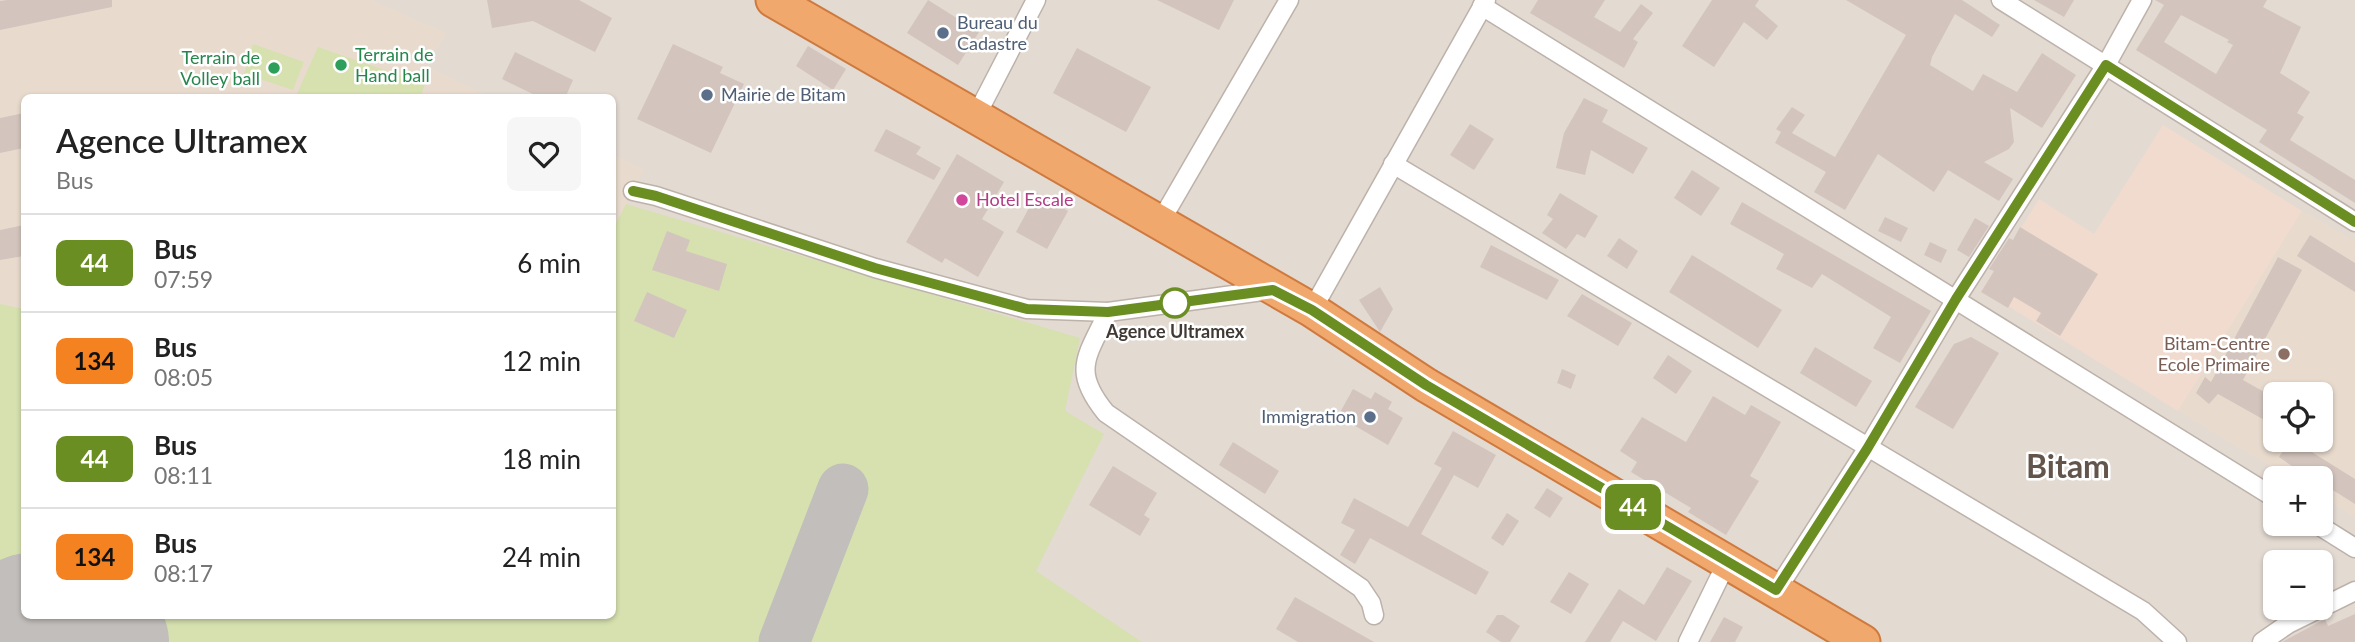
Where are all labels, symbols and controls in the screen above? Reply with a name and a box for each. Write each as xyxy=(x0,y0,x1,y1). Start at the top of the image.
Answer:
place label: Bureau du Cadastre xyxy=(957,11,1038,54)
marker: Bureau du Cadastre xyxy=(935,25,951,41)
place label: Terrain de Hand ball xyxy=(355,43,433,86)
place label: Terrain de Volley ball xyxy=(180,46,260,89)
marker: Terrain de Hand ball xyxy=(333,57,349,73)
marker: Terrain de Volley ball xyxy=(266,60,282,76)
place label: Mairie de Bitam xyxy=(721,83,846,105)
marker: Mairie de Bitam xyxy=(699,87,715,103)
button: heart xyxy=(507,117,581,191)
text: Agence Ultramex xyxy=(56,120,307,160)
text: Bus xyxy=(56,166,93,194)
place label: Hotel Escale xyxy=(976,188,1074,210)
marker: Hotel Escale xyxy=(954,192,970,208)
text: Bus xyxy=(154,233,197,265)
text: 6 min xyxy=(517,247,581,279)
text: 44 xyxy=(81,248,108,277)
text: 07:59 xyxy=(154,265,213,293)
marker: Agence Ultramex xyxy=(1160,288,1190,318)
place label: Agence Ultramex xyxy=(1105,320,1245,342)
text: Bus xyxy=(154,331,197,363)
place label: Bitam-Centre Ecole Primaire xyxy=(2158,332,2270,375)
text: 12 min xyxy=(502,345,581,377)
text: 134 xyxy=(74,346,115,375)
marker: Bitam-Centre Ecole Primaire xyxy=(2276,346,2292,362)
text: 08:05 xyxy=(154,363,213,391)
map controls xyxy=(2263,382,2333,620)
button: locate xyxy=(2263,382,2333,452)
place label: Immigration xyxy=(1261,405,1356,427)
marker: Immigration xyxy=(1362,409,1378,425)
text: Bus xyxy=(154,429,197,461)
text: 18 min xyxy=(502,443,581,475)
text: 44 xyxy=(81,444,108,473)
district label: Bitam xyxy=(2026,446,2110,485)
text: 08:11 xyxy=(154,461,213,489)
button: + xyxy=(2263,466,2333,536)
line badge: 44 xyxy=(1602,484,1664,530)
text: 44 xyxy=(1619,492,1647,521)
text: Bus xyxy=(154,527,197,559)
text: 24 min xyxy=(502,541,581,573)
text: 134 xyxy=(74,542,115,571)
button: − xyxy=(2263,550,2333,620)
text: 08:17 xyxy=(154,559,213,587)

